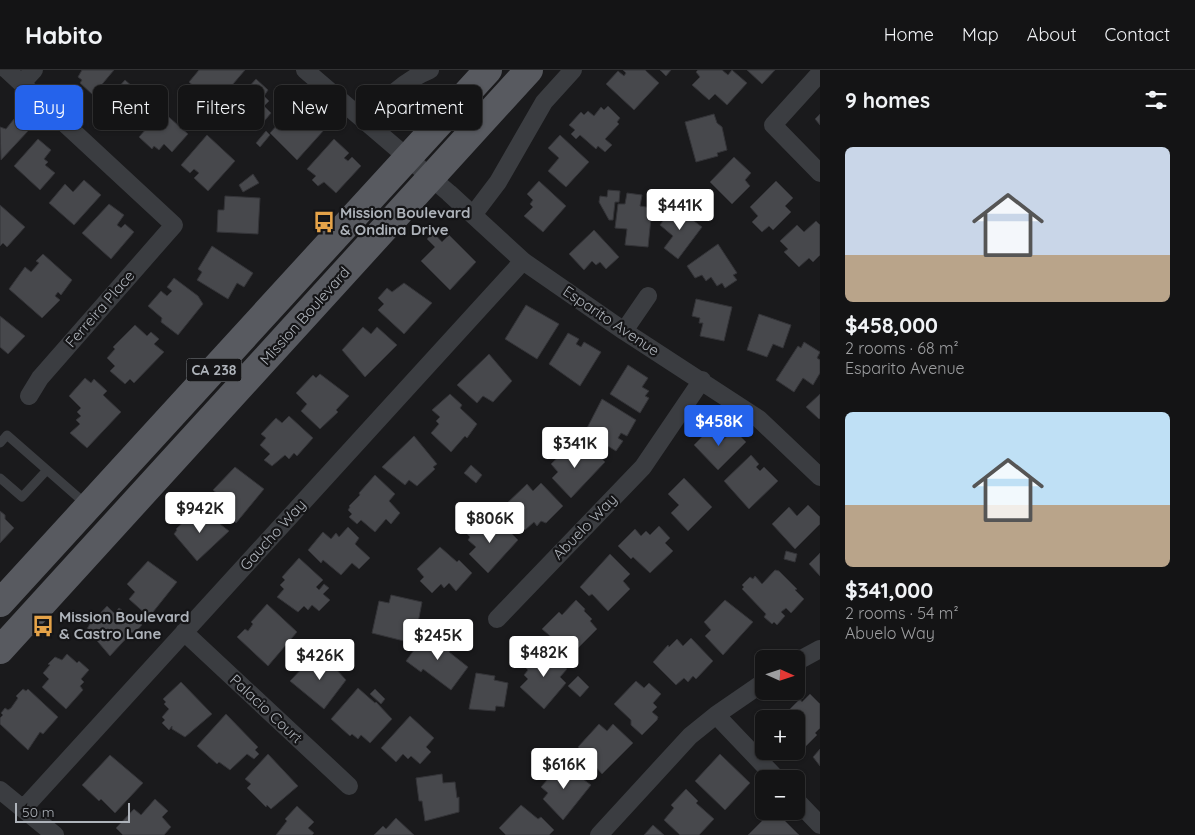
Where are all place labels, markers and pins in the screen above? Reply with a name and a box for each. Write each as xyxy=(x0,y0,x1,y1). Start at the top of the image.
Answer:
pin: $441K xyxy=(645,189,715,231)
place label: Mission Boulevard & Ondina Drive xyxy=(340,203,470,239)
bus stop icon: Mission Boulevard & Ondina Drive xyxy=(311,209,337,235)
pin: $458K xyxy=(684,404,754,447)
pin: $341K xyxy=(540,426,610,469)
pin: $942K xyxy=(165,492,235,534)
pin: $806K xyxy=(455,502,525,544)
place label: Mission Boulevard & Castro Lane xyxy=(59,607,189,643)
bus stop icon: Mission Boulevard & Castro Lane xyxy=(30,613,56,639)
pin: $245K xyxy=(403,618,473,661)
pin: $482K xyxy=(509,636,579,678)
pin: $426K xyxy=(285,638,355,681)
pin: $616K xyxy=(529,748,599,790)

